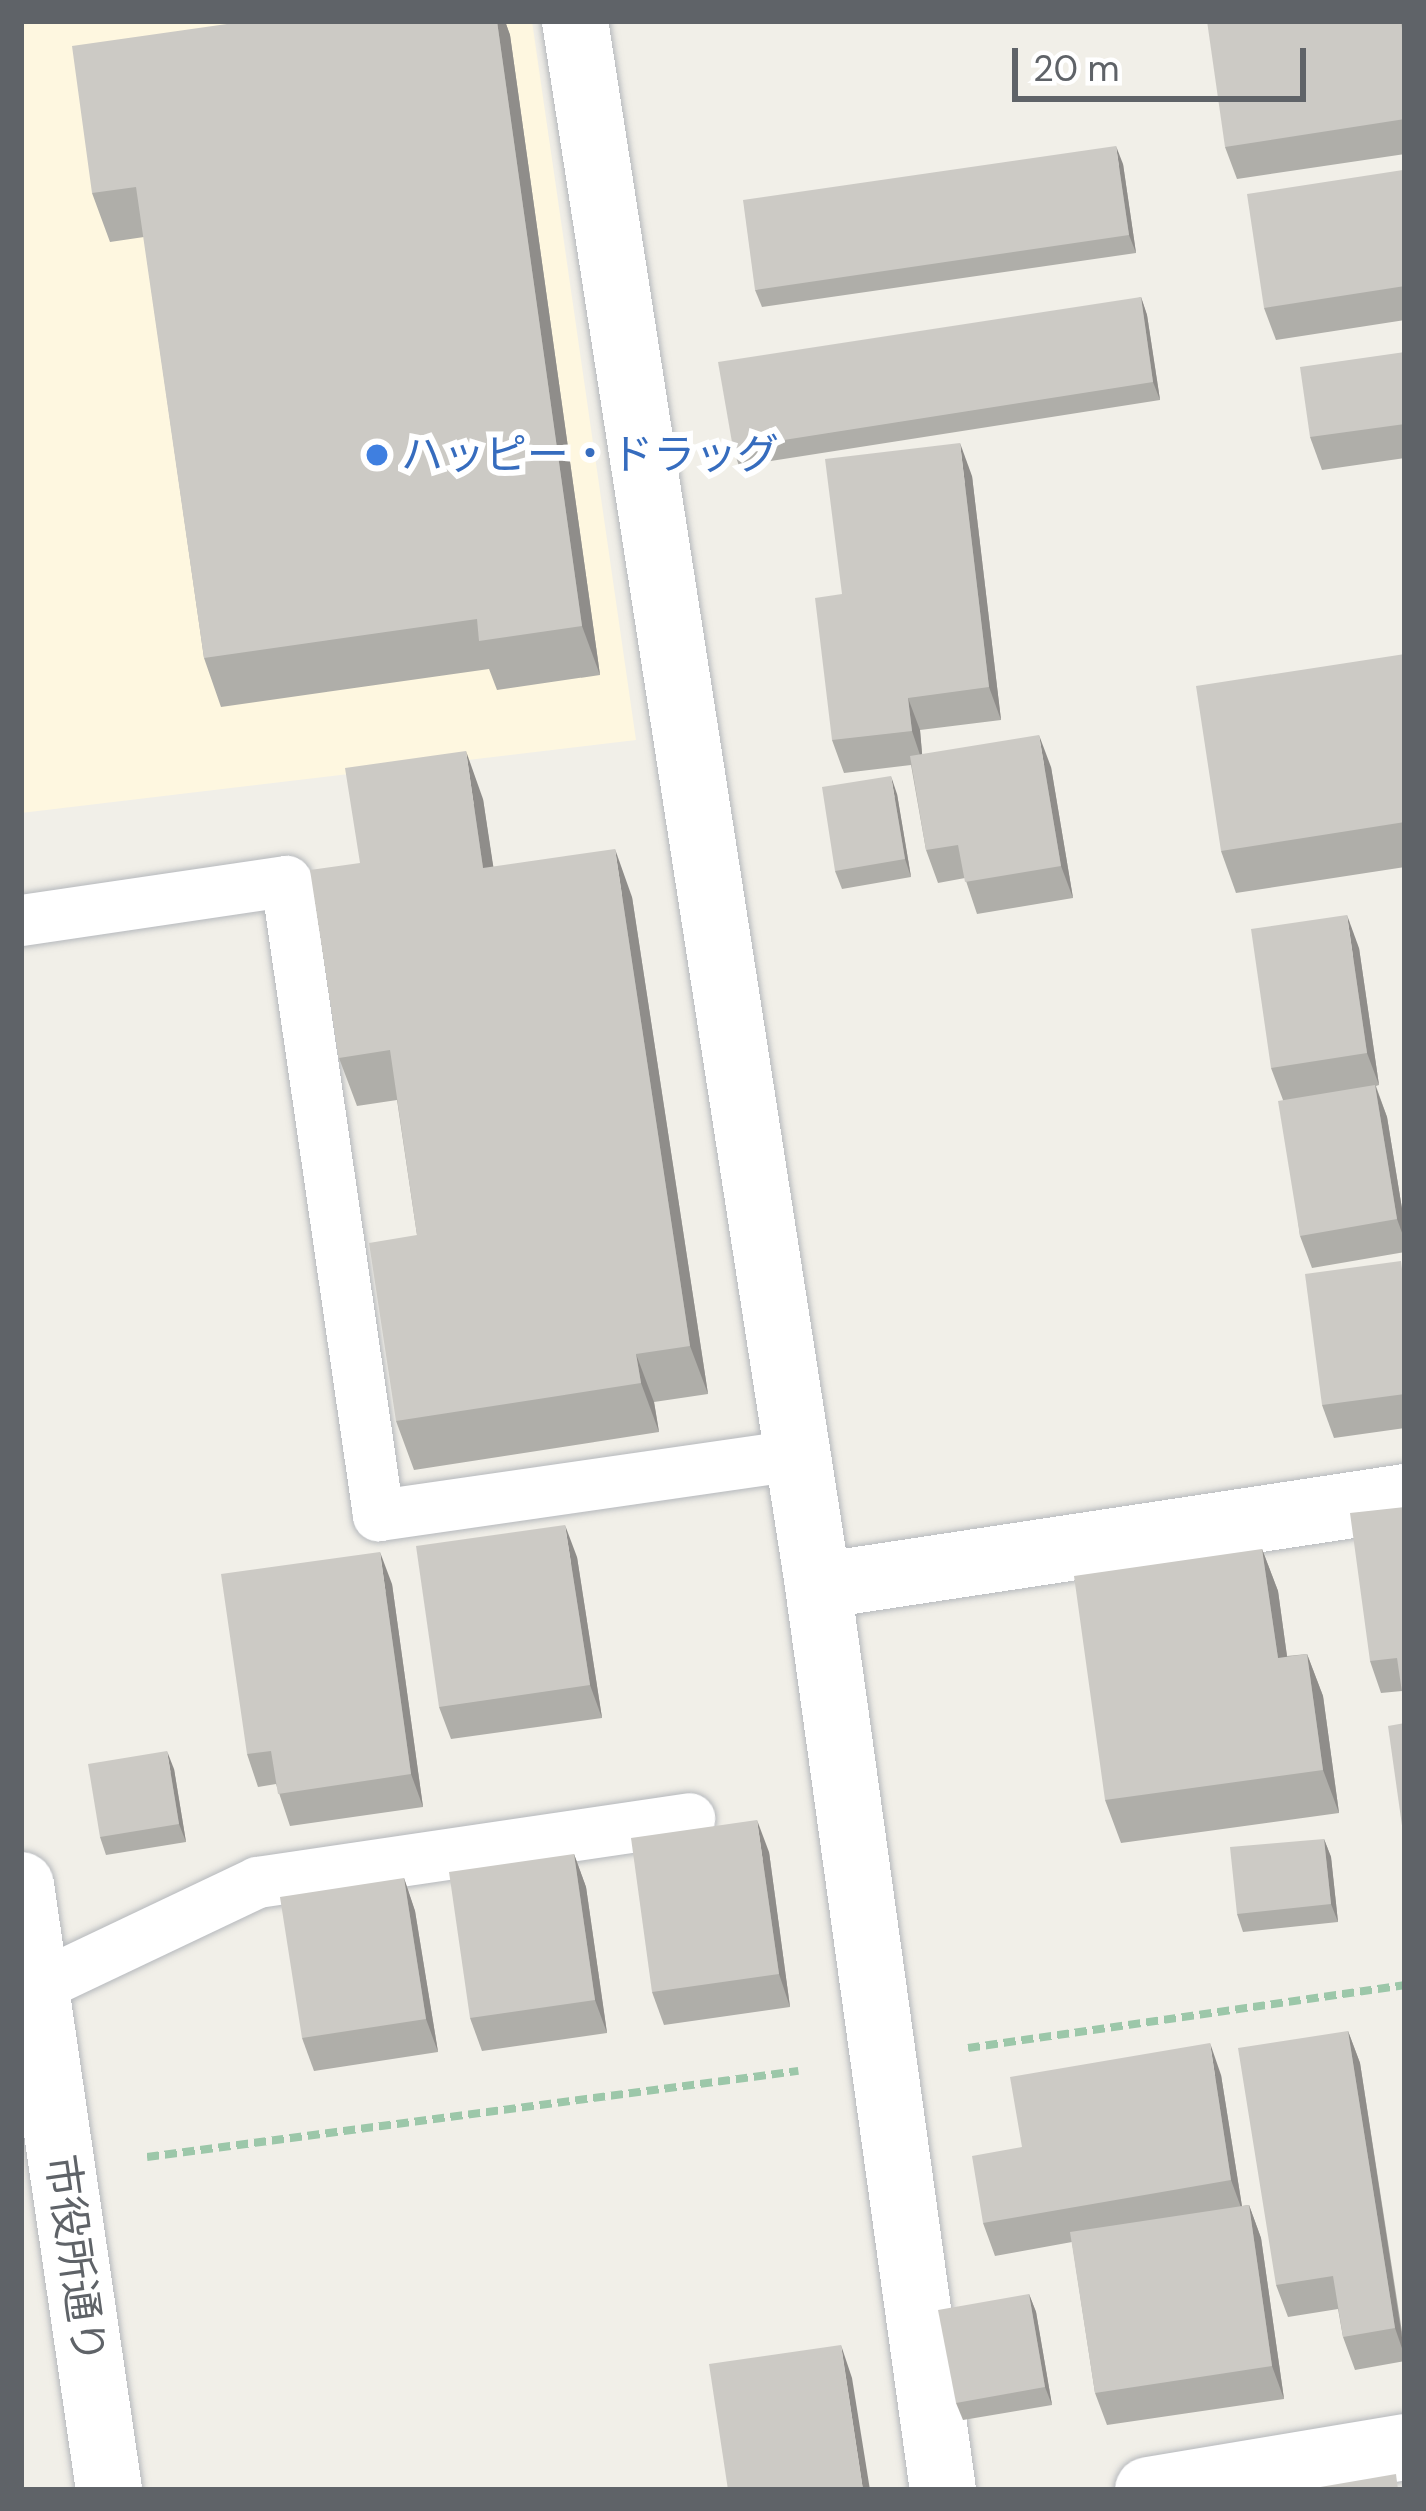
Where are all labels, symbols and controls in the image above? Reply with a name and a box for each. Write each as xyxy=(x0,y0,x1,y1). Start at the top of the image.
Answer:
scale bar xyxy=(1018,24,1312,98)
text: 20 m xyxy=(1033,45,1120,92)
place label: ハッピー・ドラッグ xyxy=(401,430,779,480)
marker: ハッピー・ドラッグ xyxy=(364,442,390,468)
street label: 市役所通り xyxy=(35,2152,115,2366)

